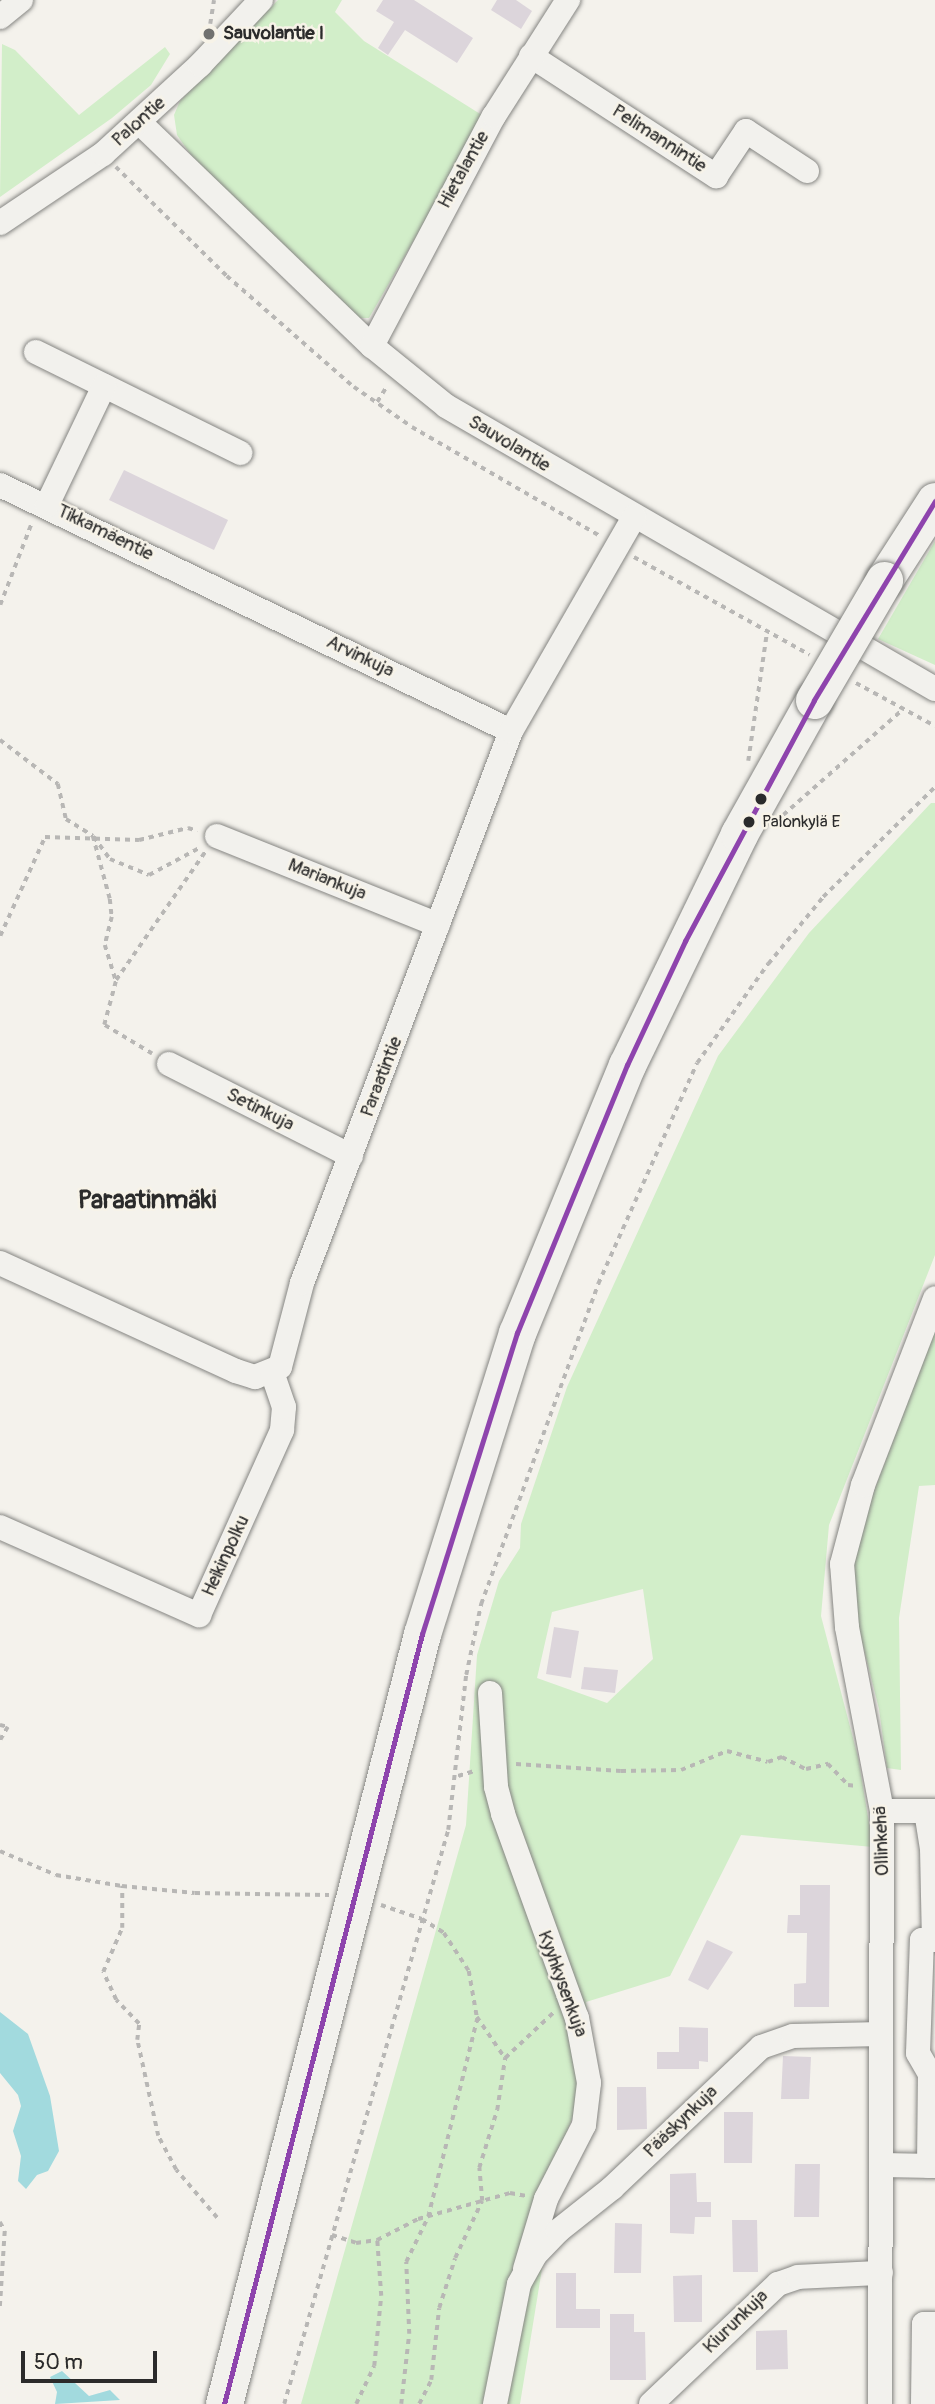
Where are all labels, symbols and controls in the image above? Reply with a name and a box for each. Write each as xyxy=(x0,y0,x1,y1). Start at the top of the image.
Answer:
place label: Sauvolantie I xyxy=(223,23,324,45)
marker: Sauvolantie I xyxy=(201,26,217,42)
street label: Palontie xyxy=(108,92,170,152)
street label: Pelimannintie xyxy=(607,100,711,178)
street label: Hietalantie xyxy=(433,127,495,213)
street label: Sauvolantie xyxy=(464,411,554,477)
street label: Tikkamäentie xyxy=(53,500,157,566)
street label: Arvinkuja xyxy=(323,631,397,683)
unlabelled marker xyxy=(754,792,768,806)
place label: Palonkylä E xyxy=(762,812,840,832)
marker: Palonkylä E xyxy=(742,815,756,829)
street label: Mariankuja xyxy=(285,854,369,906)
street label: Paraatintie xyxy=(356,1034,408,1120)
street label: Setinkuja xyxy=(222,1083,298,1137)
district label: Paraatinmäki xyxy=(78,1185,216,1217)
street label: Heikinpolku xyxy=(197,1512,255,1600)
street label: Ollinkehä xyxy=(869,1805,895,1877)
street label: Kyyhkysenkuja xyxy=(532,1928,592,2040)
street label: Pääskynkuja xyxy=(639,2081,723,2163)
street label: Kiurunkuja xyxy=(699,2285,773,2359)
scale bar xyxy=(24,2338,161,2382)
text: 50 m xyxy=(34,2349,83,2376)

